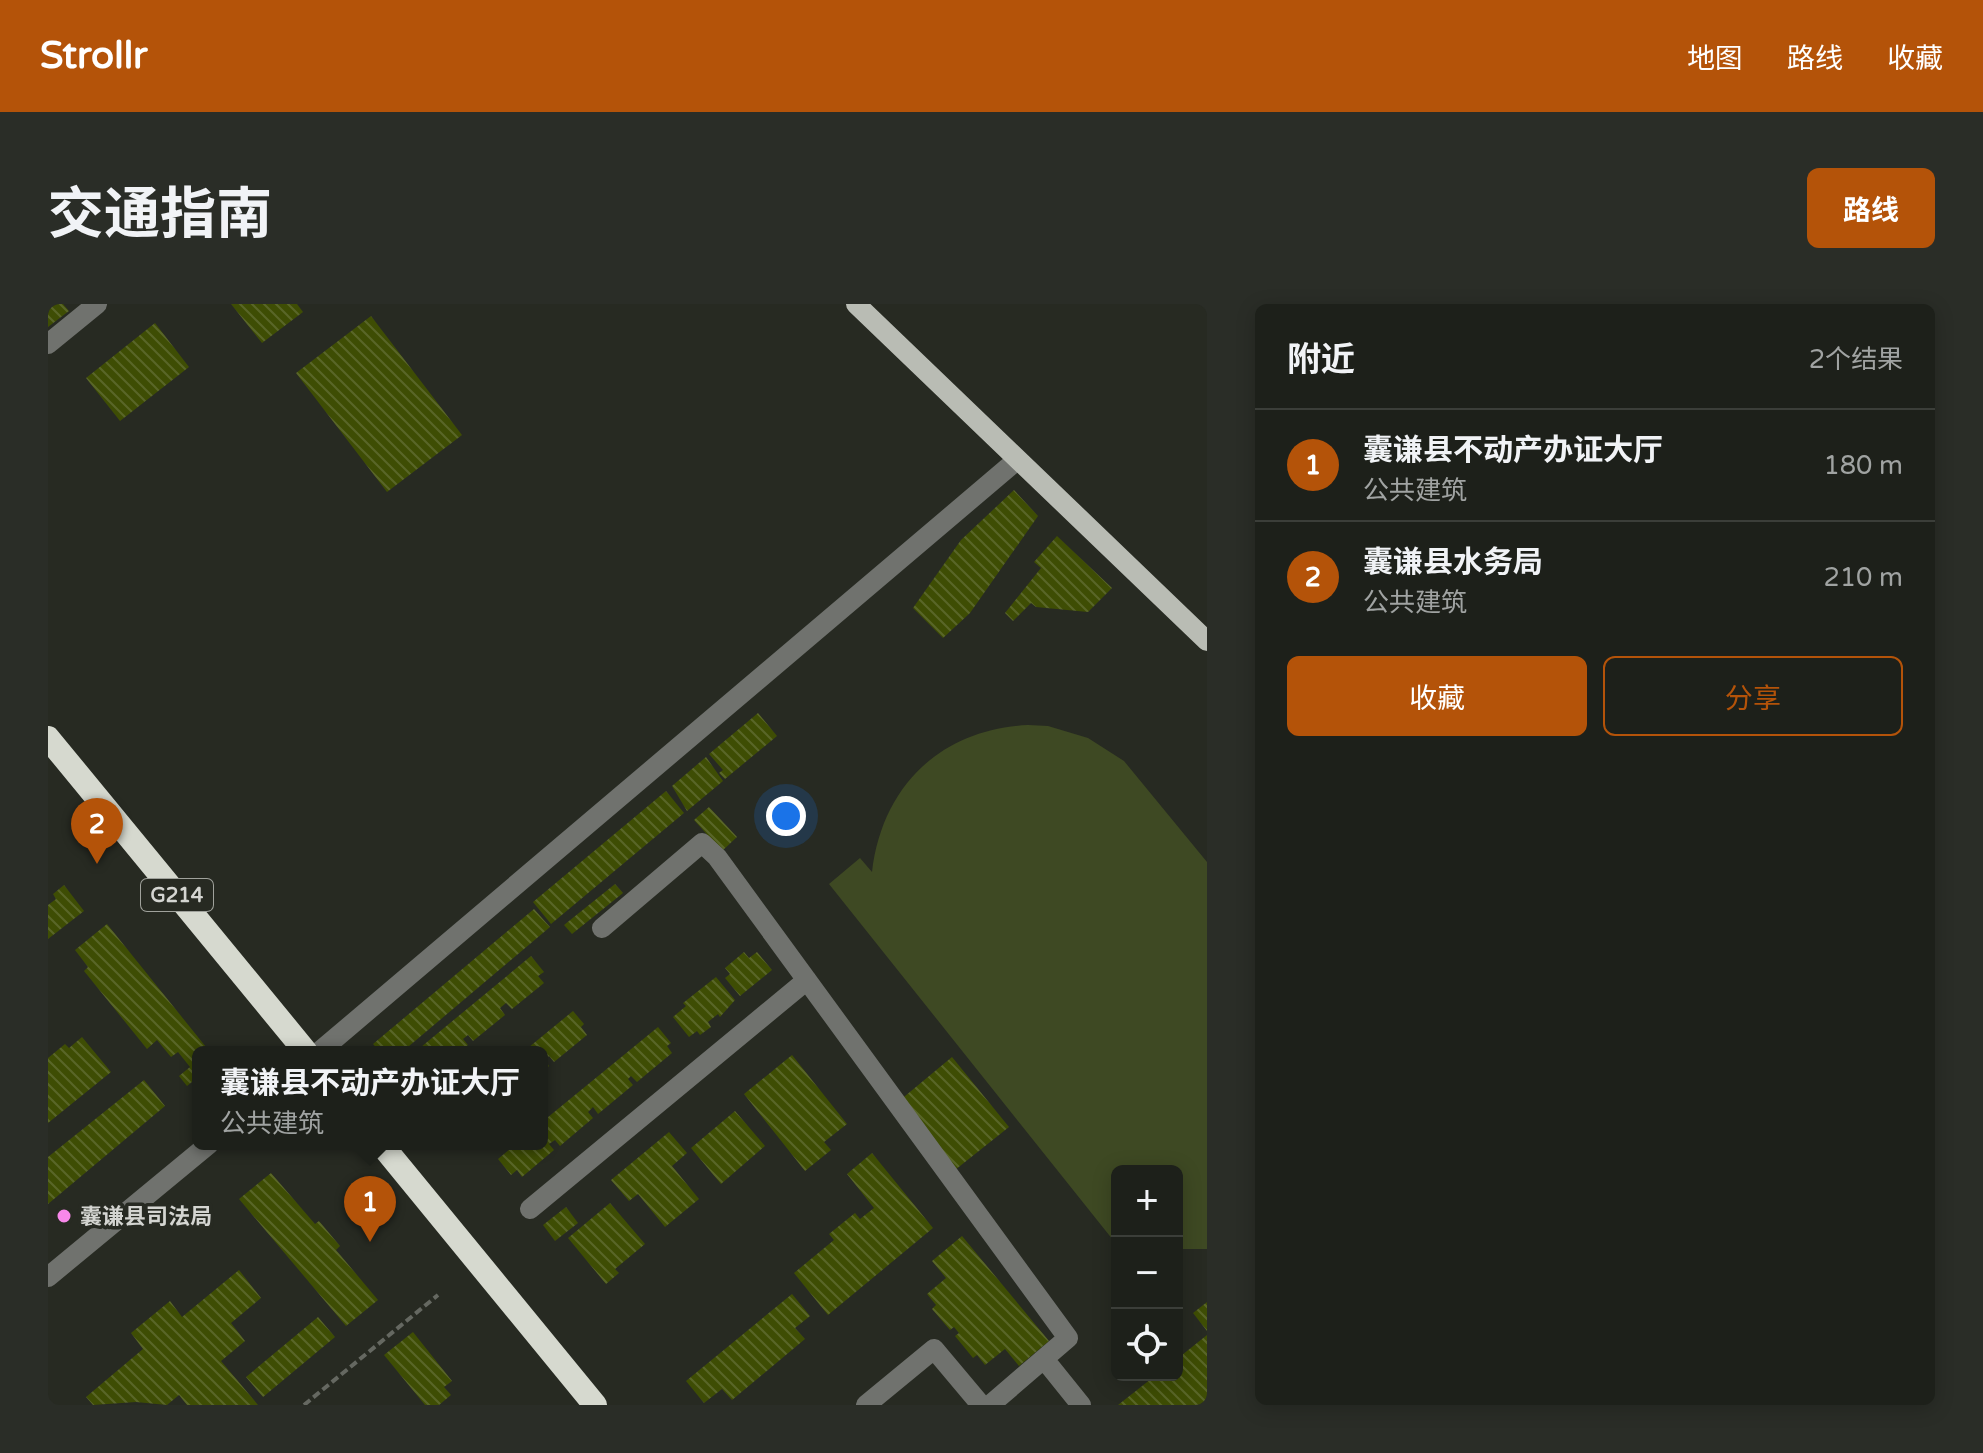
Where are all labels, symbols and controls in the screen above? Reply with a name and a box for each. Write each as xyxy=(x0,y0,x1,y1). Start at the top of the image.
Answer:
text: Strollr xyxy=(40,33,148,79)
text: 地图 xyxy=(1687,42,1743,76)
text: 路线 xyxy=(1787,42,1843,76)
text: 收藏 xyxy=(1887,42,1943,76)
button: 路线 xyxy=(1807,168,1935,248)
text: 交通指南 xyxy=(48,182,272,249)
text: 附近 xyxy=(1287,340,1355,381)
text: 2个结果 xyxy=(1809,344,1903,375)
text: 囊谦县不动产办证大厅 xyxy=(1363,432,1663,469)
text: 1 xyxy=(1305,450,1321,481)
text: 180 m xyxy=(1823,450,1903,481)
text: 公共建筑 xyxy=(1363,475,1467,506)
text: 囊谦县水务局 xyxy=(1363,544,1543,581)
text: 2 xyxy=(1305,562,1321,593)
text: 210 m xyxy=(1823,562,1903,593)
text: 公共建筑 xyxy=(1363,587,1467,618)
button: 收藏 xyxy=(1287,656,1587,736)
button: 分享 xyxy=(1603,656,1903,736)
your location xyxy=(766,796,806,836)
pin: 2 xyxy=(71,798,123,864)
road number: G214 xyxy=(141,879,213,911)
popup xyxy=(192,1046,548,1150)
text: 囊谦县不动产办证大厅 xyxy=(220,1065,520,1102)
text: 公共建筑 xyxy=(220,1108,324,1139)
map controls xyxy=(1111,1165,1183,1381)
button: + xyxy=(1111,1165,1183,1237)
pin: 1 xyxy=(344,1176,396,1242)
place label: 囊谦县司法局 xyxy=(80,1204,212,1230)
marker: 囊谦县司法局 xyxy=(55,1207,73,1225)
button: − xyxy=(1111,1237,1183,1309)
button: locate xyxy=(1111,1309,1183,1381)

